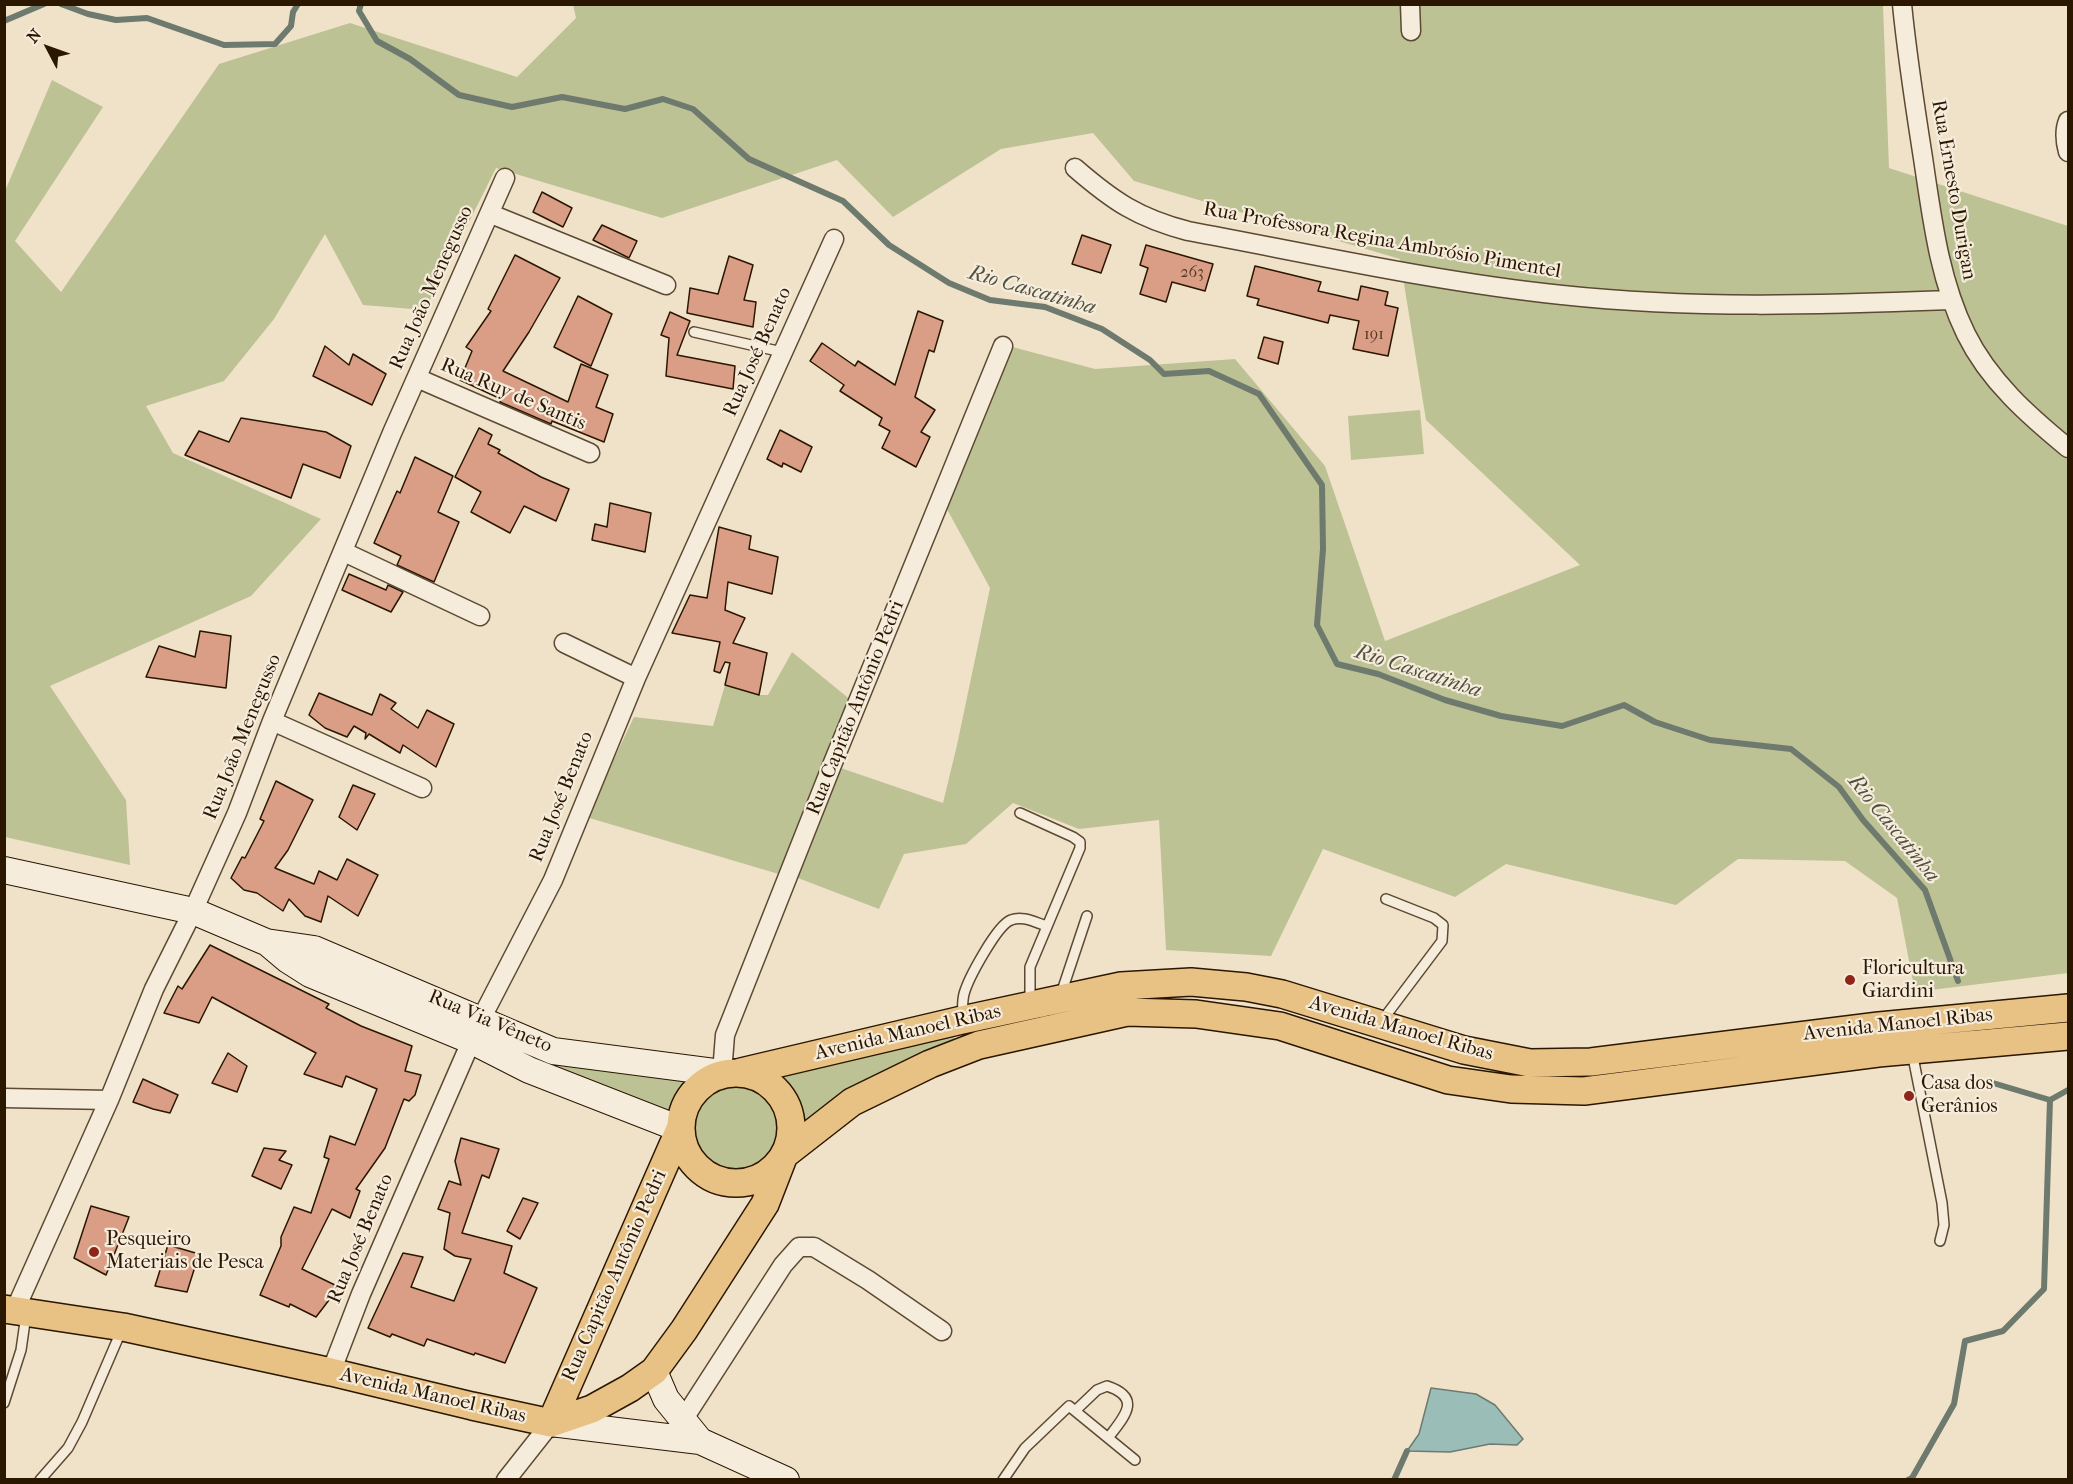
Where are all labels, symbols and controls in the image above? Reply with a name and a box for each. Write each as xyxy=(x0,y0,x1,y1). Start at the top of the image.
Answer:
north arrow xyxy=(18,18,78,78)
text: N xyxy=(23,25,45,47)
street label: Rua Ernesto Durigan xyxy=(1925,98,1981,282)
street label: Rua Professora Regina Ambrósio Pimentel xyxy=(1201,198,1563,284)
street label: Rua João Menegusso xyxy=(385,202,479,374)
water label: Rio Cascatinha xyxy=(966,261,1098,321)
house number: 263 xyxy=(1180,263,1204,283)
street label: Rua José Benato xyxy=(719,284,797,420)
house number: 191 xyxy=(1364,325,1384,345)
street label: Rua Ruy de Santis xyxy=(437,354,589,436)
street label: Rua Capitão Antônio Pedri xyxy=(802,597,910,819)
water label: Rio Cascatinha xyxy=(1352,640,1484,704)
street label: Rua João Menegusso xyxy=(199,651,287,823)
street label: Rua José Benato xyxy=(525,728,599,866)
water label: Rio Cascatinha xyxy=(1842,770,1944,888)
place label: Floricultura Giardini xyxy=(1862,957,1964,1004)
marker: Floricultura Giardini xyxy=(1843,973,1857,987)
street label: Rua Via Vêneto xyxy=(425,985,555,1059)
street label: Avenida Manoel Ribas xyxy=(1306,991,1496,1067)
street label: Avenida Manoel Ribas xyxy=(813,1000,1003,1066)
street label: Avenida Manoel Ribas xyxy=(1802,1003,1994,1047)
place label: Casa dos Gerânios xyxy=(1921,1072,1998,1119)
marker: Casa dos Gerânios xyxy=(1902,1089,1916,1103)
street label: Rua Capitão Antônio Pedri xyxy=(557,1166,673,1386)
street label: Rua José Benato xyxy=(323,1170,399,1308)
place label: Pesqueiro Materiais de Pesca xyxy=(106,1228,264,1275)
marker: Pesqueiro Materiais de Pesca xyxy=(87,1245,101,1259)
street label: Avenida Manoel Ribas xyxy=(338,1363,528,1429)

